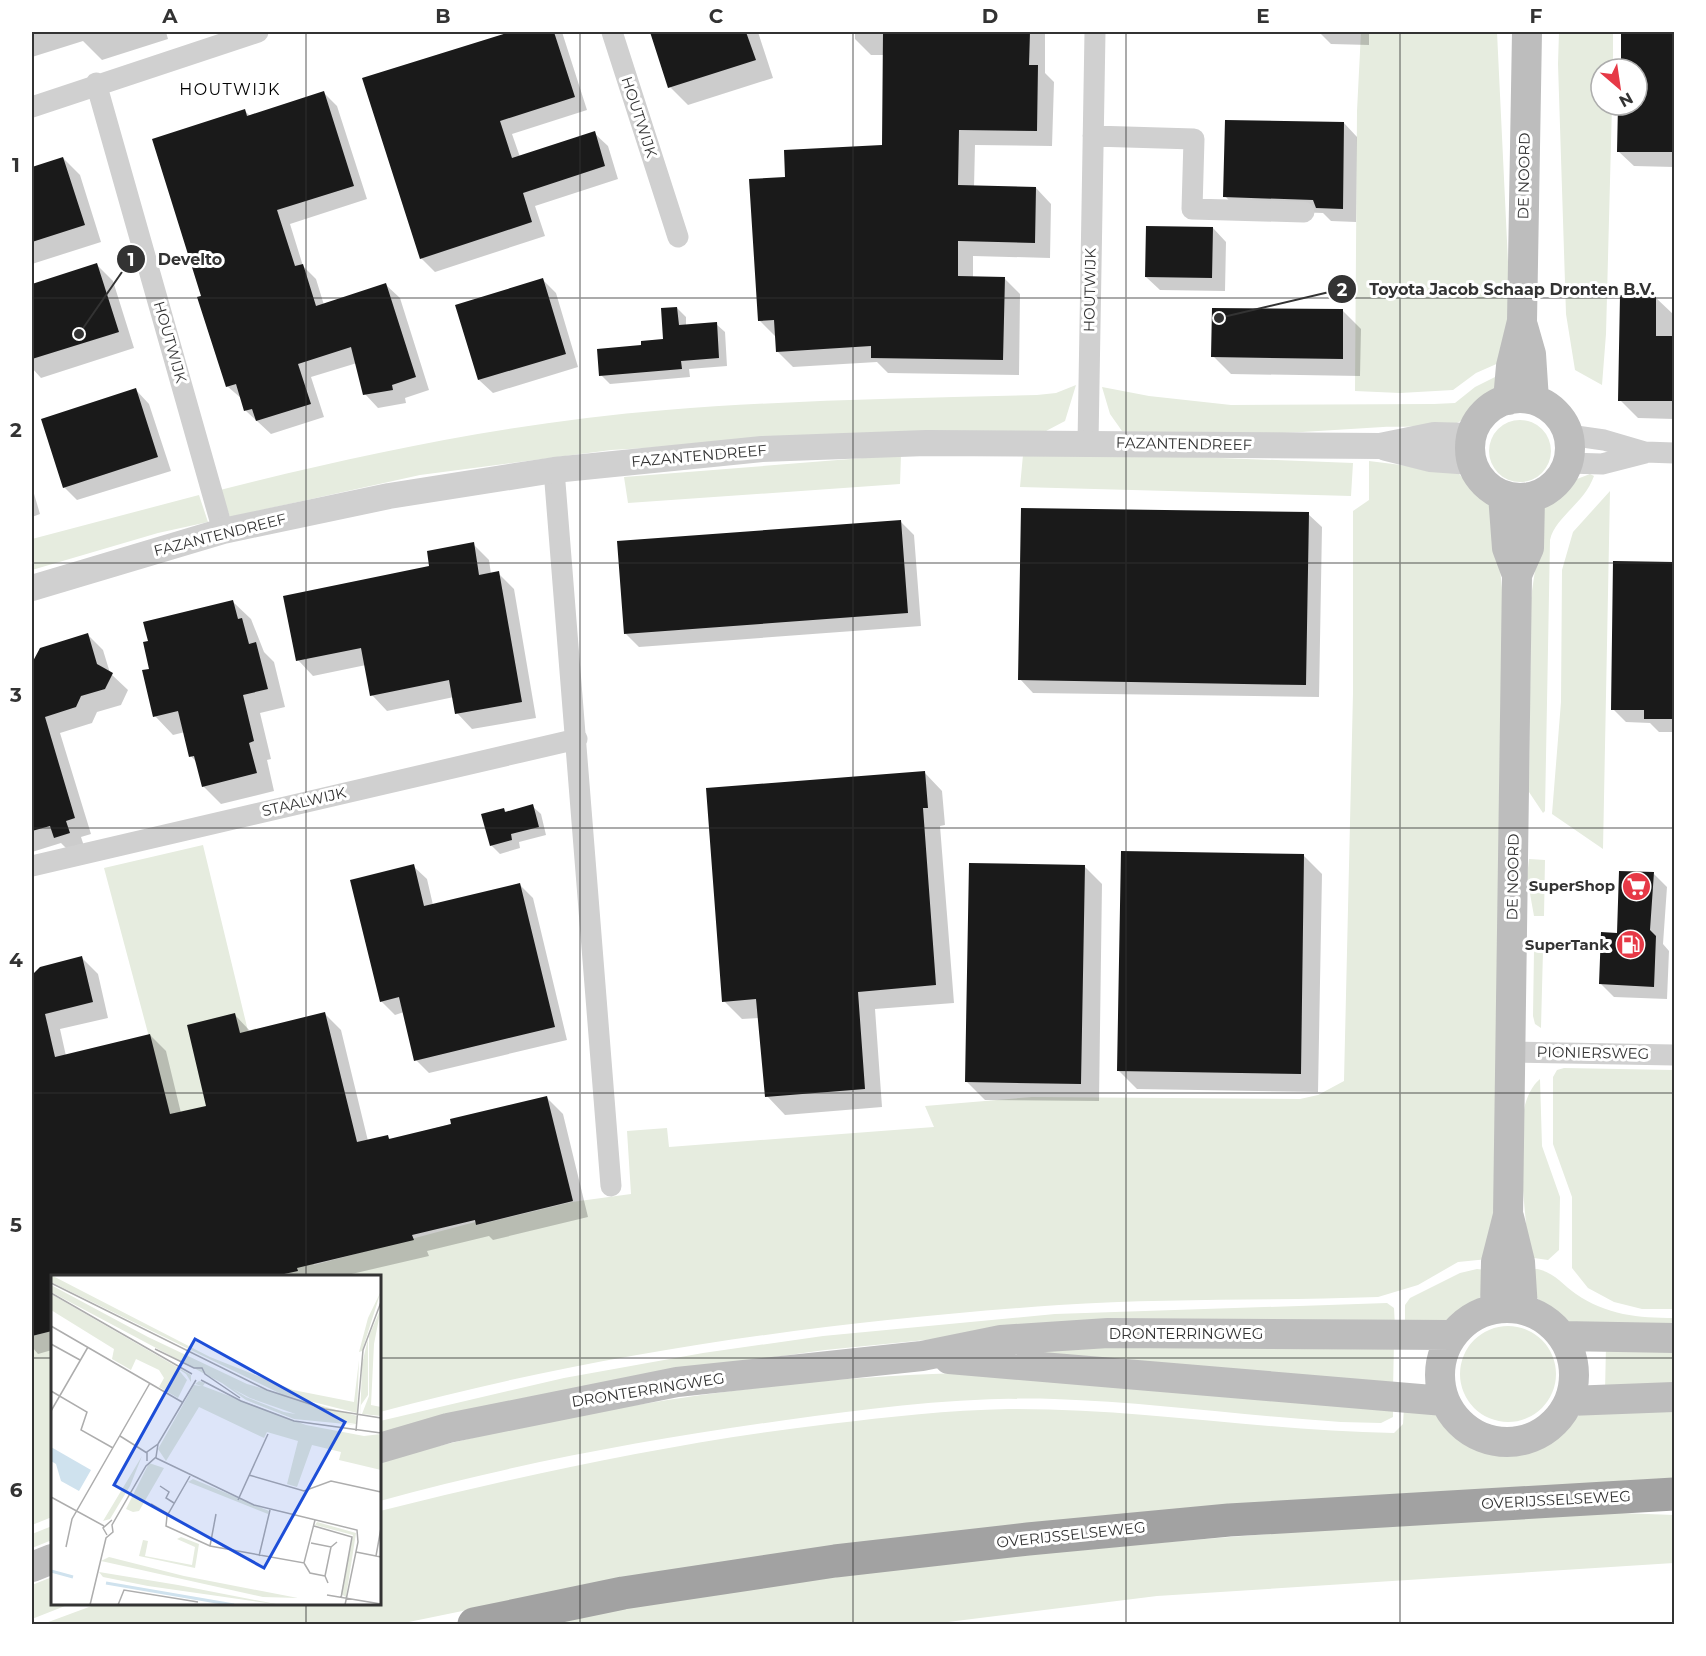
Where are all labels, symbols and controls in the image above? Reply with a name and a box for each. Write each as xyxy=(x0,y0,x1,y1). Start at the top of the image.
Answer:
text: A xyxy=(161,4,178,28)
text: B xyxy=(435,4,451,28)
text: C xyxy=(709,4,724,28)
text: D xyxy=(982,4,998,28)
text: E xyxy=(1256,4,1270,28)
text: F xyxy=(1530,4,1543,28)
north arrow xyxy=(1589,57,1649,117)
street label: HOUTWIJK xyxy=(617,74,662,160)
district label: HOUTWIJK xyxy=(179,80,281,99)
text: N xyxy=(1616,88,1636,111)
street label: DE NOORD xyxy=(1513,132,1534,220)
text: 1 xyxy=(12,153,20,177)
callout: Develto xyxy=(116,242,234,276)
street label: HOUTWIJK xyxy=(1079,247,1100,332)
text: 1 xyxy=(127,249,135,271)
text: Develto xyxy=(158,250,222,269)
callout: Toyota Jacob Schaap Dronten B.V. xyxy=(1327,272,1666,306)
text: 2 xyxy=(1337,279,1348,301)
text: Toyota Jacob Schaap Dronten B.V. xyxy=(1369,280,1655,299)
street label: HOUTWIJK xyxy=(150,299,191,385)
text: 2 xyxy=(10,418,22,442)
street label: FAZANTENDREEF xyxy=(1116,433,1252,454)
street label: FAZANTENDREEF xyxy=(630,440,768,471)
street label: FAZANTENDREEF xyxy=(152,509,288,560)
text: 3 xyxy=(9,683,22,707)
street label: STAALWIJK xyxy=(260,783,348,820)
street label: DE NOORD xyxy=(1502,833,1523,921)
supermarket icon: SuperShop xyxy=(1620,870,1652,902)
place label: SuperShop xyxy=(1529,876,1615,895)
fuel station icon: SuperTank xyxy=(1614,929,1646,961)
place label: SuperTank xyxy=(1525,935,1609,954)
text: 4 xyxy=(9,948,23,972)
street label: PIONIERSWEG xyxy=(1537,1042,1649,1063)
text: 5 xyxy=(10,1213,22,1237)
inset map xyxy=(51,1275,381,1605)
street label: DRONTERRINGWEG xyxy=(1109,1324,1263,1343)
street label: DRONTERRINGWEG xyxy=(570,1368,726,1411)
text: 6 xyxy=(10,1478,23,1502)
street label: OVERIJSSELSEWEG xyxy=(1481,1486,1631,1513)
street label: OVERIJSSELSEWEG xyxy=(995,1517,1146,1552)

